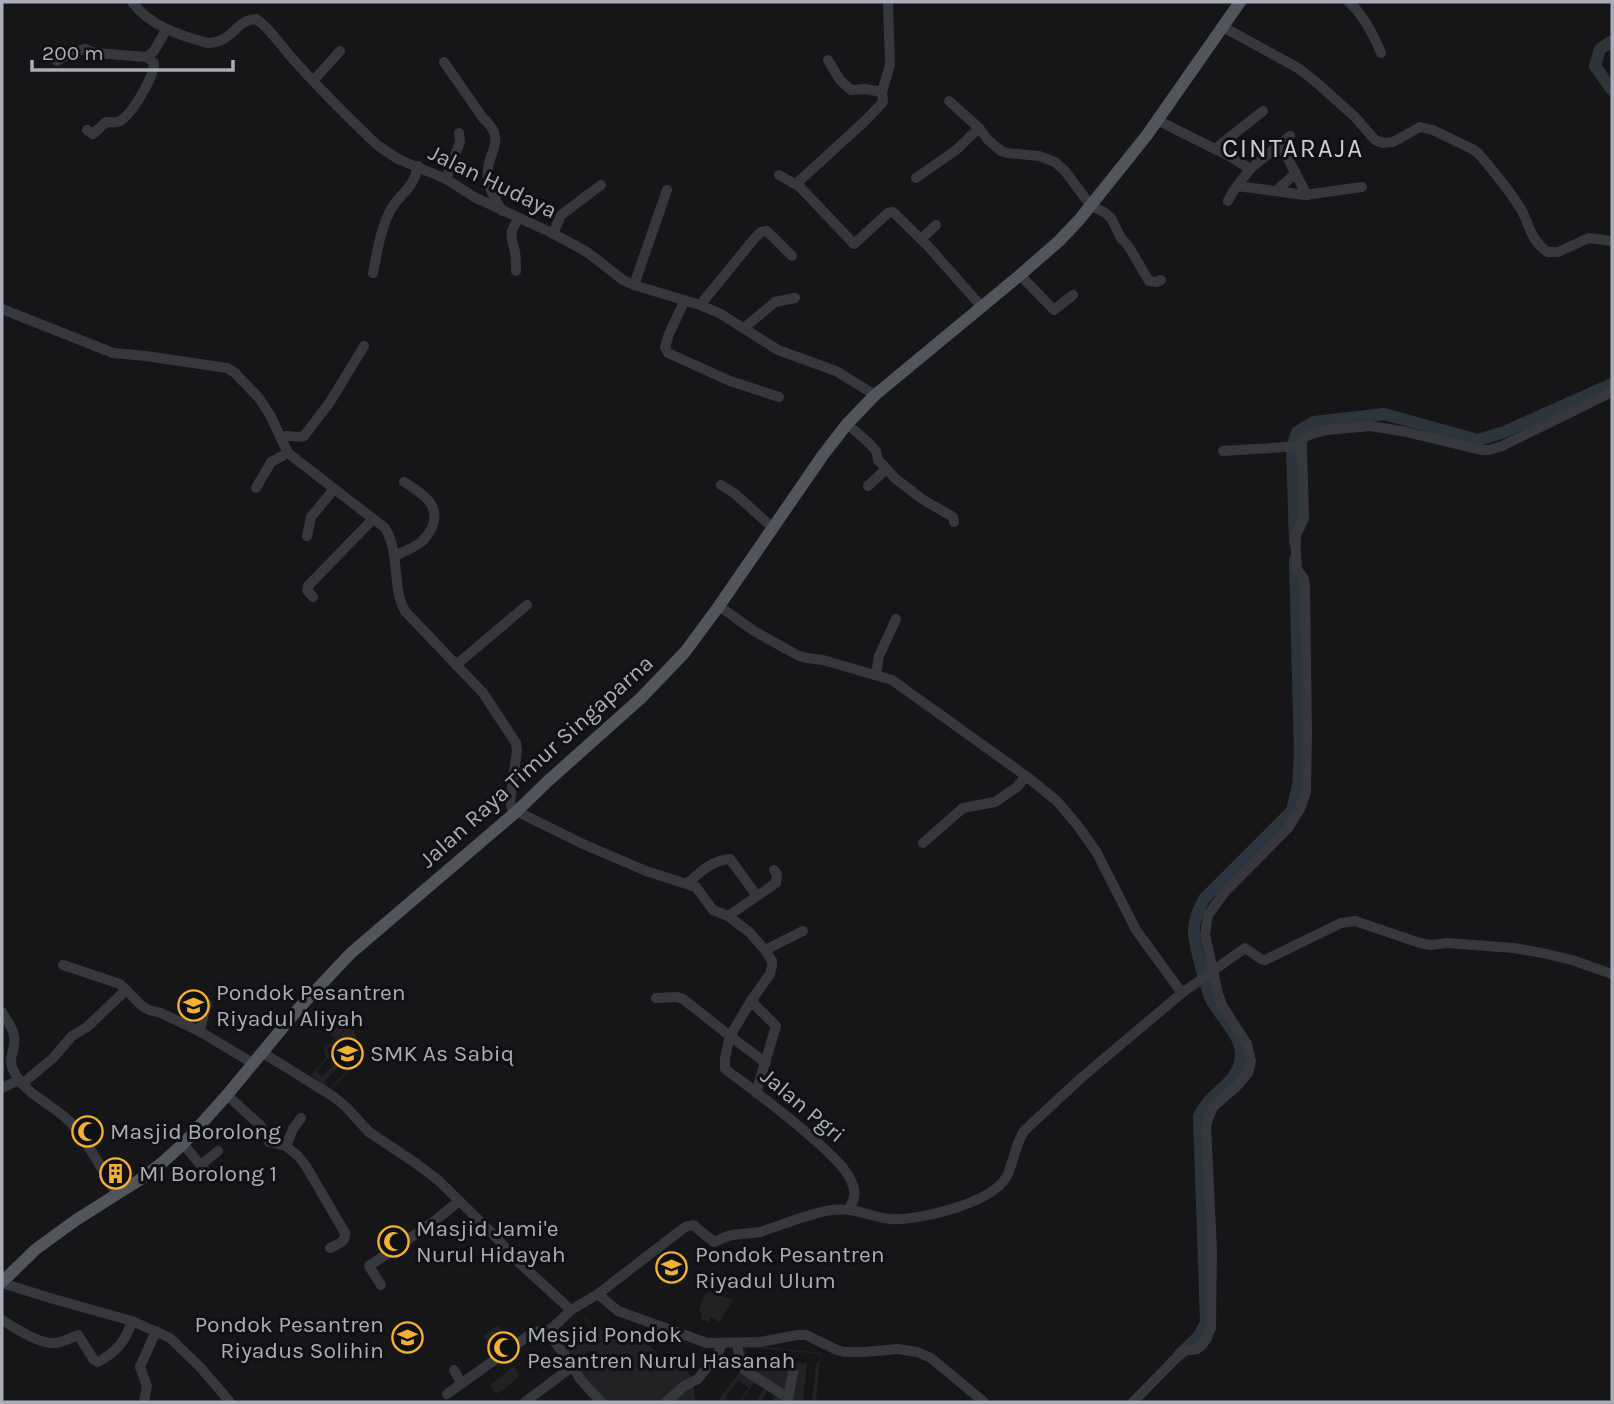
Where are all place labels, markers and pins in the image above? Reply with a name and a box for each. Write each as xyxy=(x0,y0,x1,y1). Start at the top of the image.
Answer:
place label: Pondok Pesantren Riyadul Aliyah xyxy=(216,979,406,1032)
school or university icon: Pondok Pesantren Riyadul Aliyah xyxy=(176,988,210,1022)
school or university icon: SMK As Sabiq xyxy=(330,1036,364,1070)
place label: SMK As Sabiq xyxy=(370,1040,514,1067)
mosque icon: Masjid Borolong xyxy=(70,1114,104,1148)
place label: Masjid Borolong xyxy=(110,1118,281,1145)
building icon: MI Borolong 1 xyxy=(99,1156,133,1190)
place label: MI Borolong 1 xyxy=(139,1160,277,1187)
place label: Masjid Jami'e Nurul Hidayah xyxy=(416,1215,566,1268)
mosque icon: Masjid Jami'e Nurul Hidayah xyxy=(376,1224,410,1258)
place label: Pondok Pesantren Riyadul Ulum xyxy=(695,1241,885,1294)
school or university icon: Pondok Pesantren Riyadul Ulum xyxy=(655,1250,689,1284)
place label: Pondok Pesantren Riyadus Solihin xyxy=(194,1311,384,1364)
school or university icon: Pondok Pesantren Riyadus Solihin xyxy=(390,1320,424,1354)
place label: Mesjid Pondok Pesantren Nurul Hasanah xyxy=(527,1321,795,1374)
mosque icon: Mesjid Pondok Pesantren Nurul Hasanah xyxy=(487,1330,521,1364)

